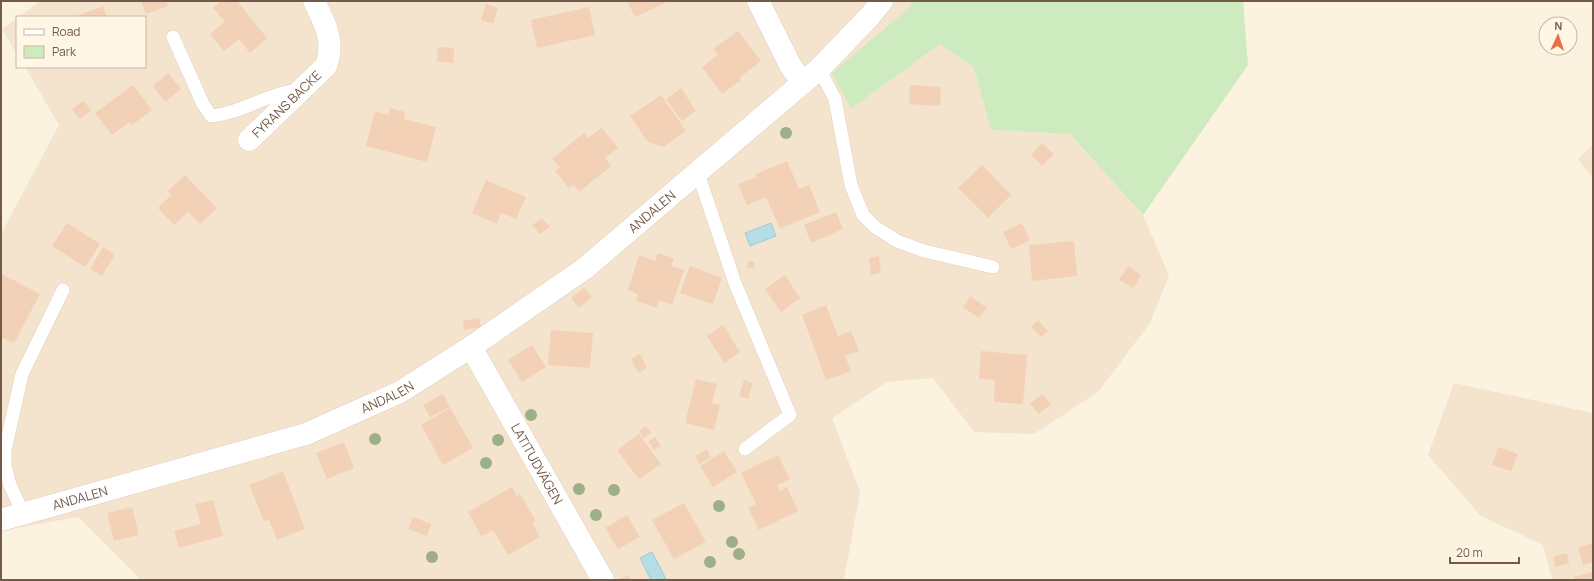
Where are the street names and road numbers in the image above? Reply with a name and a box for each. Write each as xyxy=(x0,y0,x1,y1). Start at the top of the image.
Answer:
street label: FYRANS BACKE xyxy=(248,66,325,142)
street label: ANDALEN xyxy=(624,186,679,237)
street label: ANDALEN xyxy=(358,377,417,417)
street label: LATITUDVÄGEN xyxy=(507,420,567,507)
street label: ANDALEN xyxy=(50,481,110,514)

